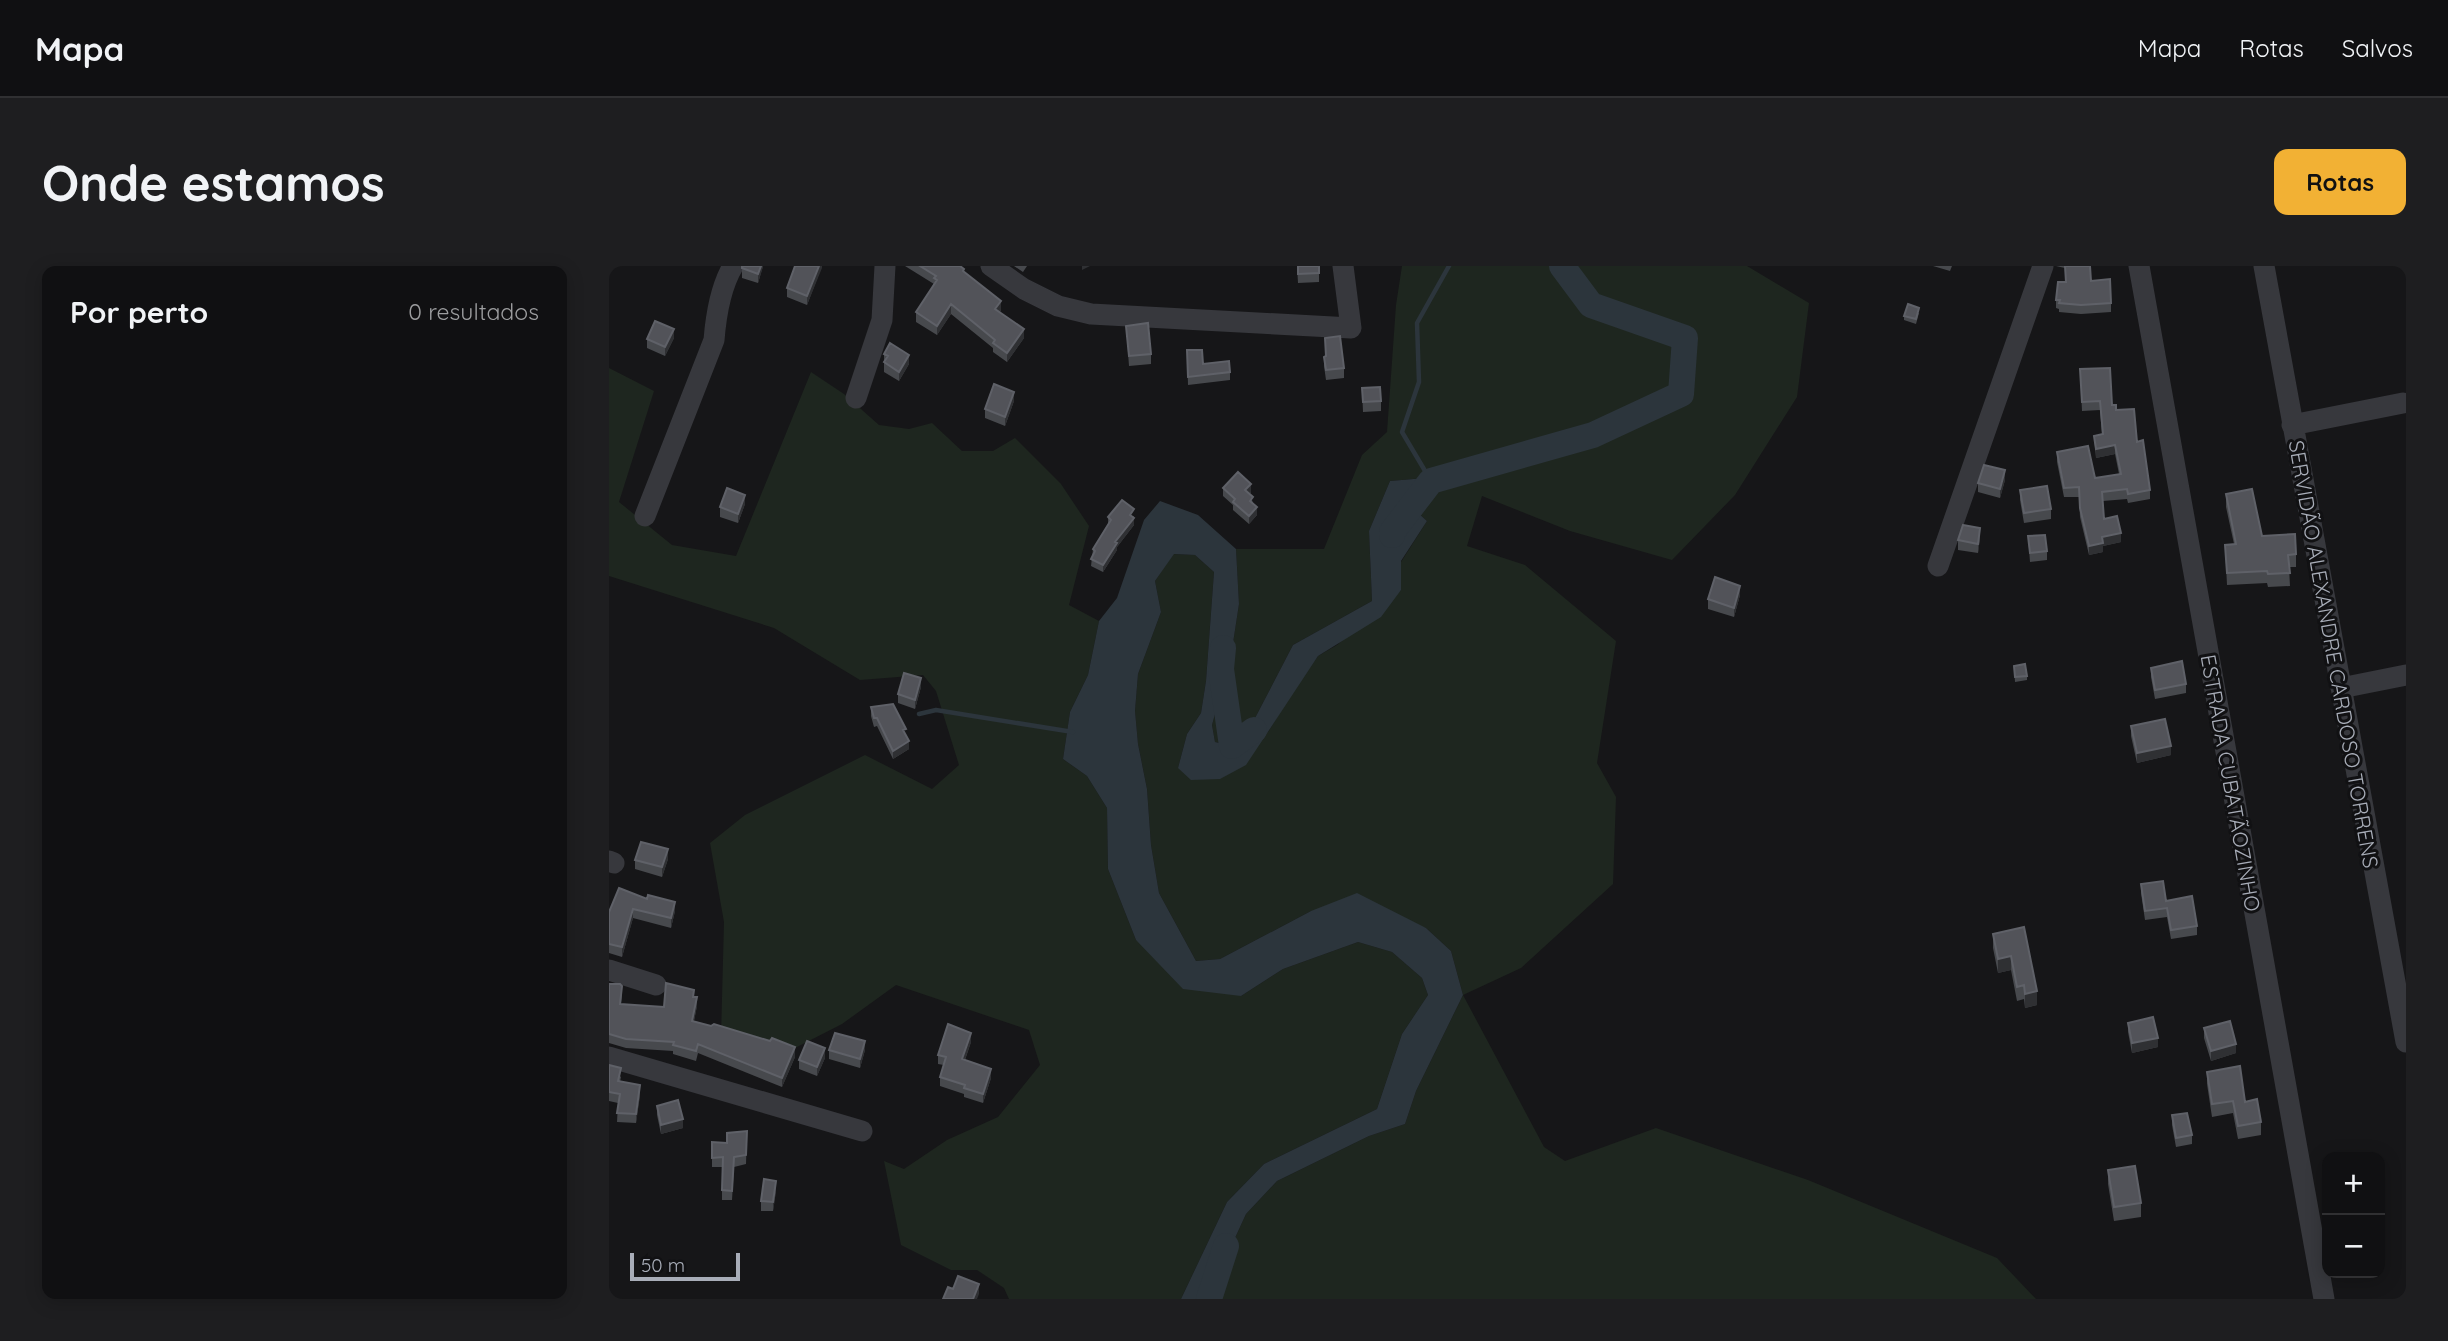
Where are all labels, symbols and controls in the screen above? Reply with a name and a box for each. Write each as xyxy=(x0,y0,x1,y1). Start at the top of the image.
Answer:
text: Mapa xyxy=(35,28,124,69)
text: Mapa xyxy=(2138,33,2201,63)
text: Rotas xyxy=(2239,33,2304,63)
text: Salvos xyxy=(2342,33,2413,63)
button: Rotas xyxy=(2274,149,2406,215)
text: Onde estamos xyxy=(42,152,385,213)
text: Por perto xyxy=(70,293,208,331)
text: 0 resultados xyxy=(408,297,539,326)
street label: SERVIDÃO ALEXANDRE CARDOSO TORRENS xyxy=(2284,438,2384,870)
street label: ESTRADA CUBATÃOZINHO xyxy=(2196,652,2266,914)
map controls xyxy=(2322,1152,2385,1278)
button: + xyxy=(2322,1152,2385,1215)
button: − xyxy=(2322,1215,2385,1278)
scale bar xyxy=(630,1250,740,1282)
text: 50 m xyxy=(641,1253,685,1277)

